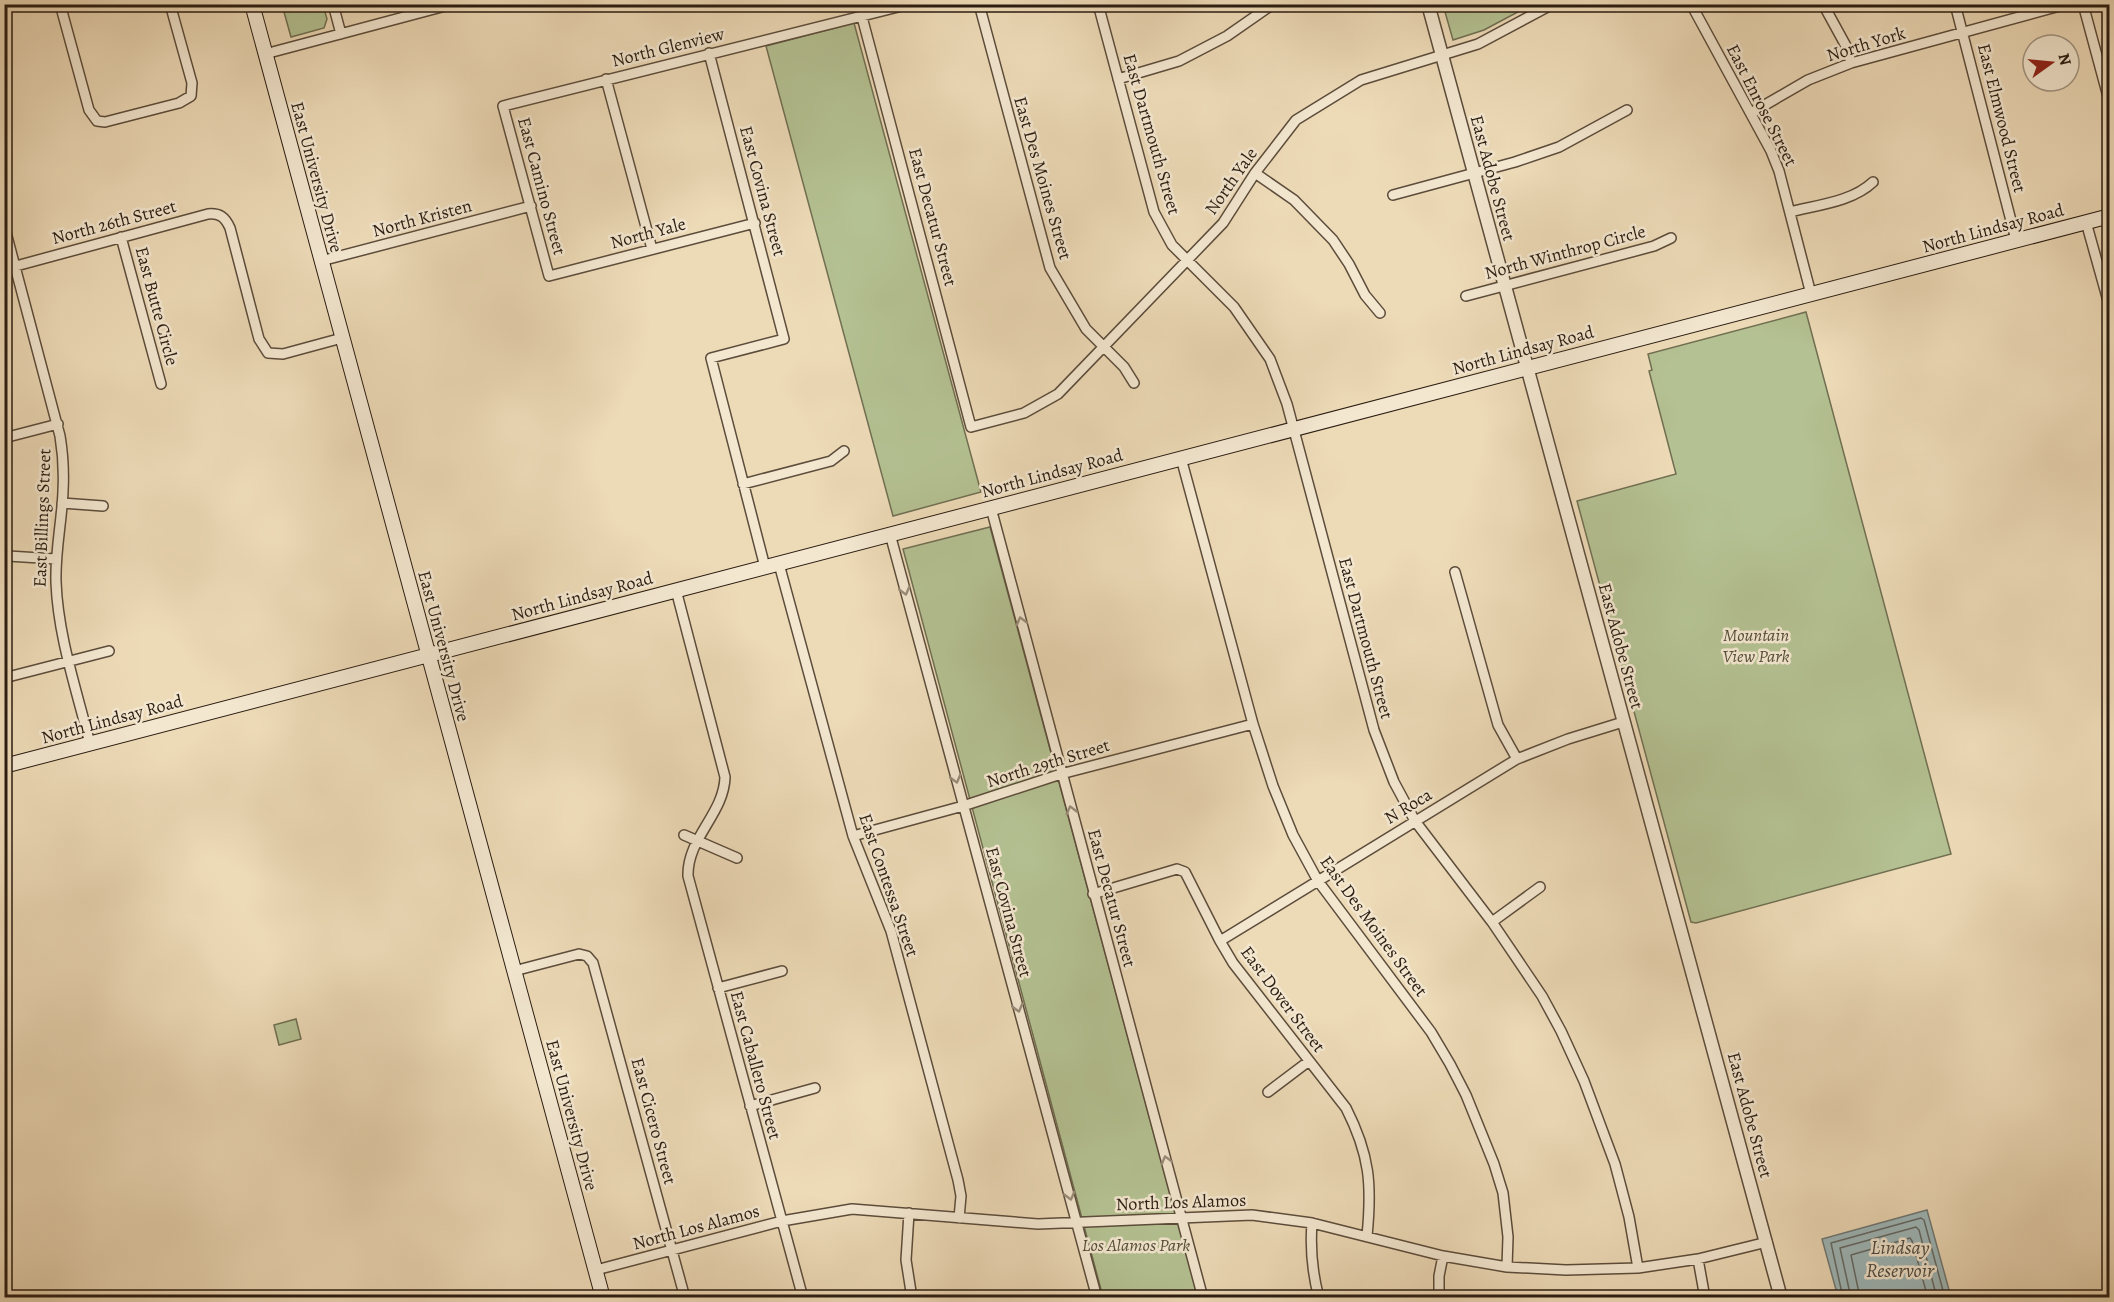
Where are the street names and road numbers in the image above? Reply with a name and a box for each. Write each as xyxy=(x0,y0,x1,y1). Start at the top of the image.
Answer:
street label: North Glenview xyxy=(609,21,727,73)
street label: North York xyxy=(1824,21,1908,67)
street label: East Enrose Street xyxy=(1721,40,1803,170)
street label: East Elmwood Street xyxy=(1972,41,2032,195)
street label: East Dartmouth Street xyxy=(1118,51,1186,217)
street label: East Des Moines Street xyxy=(1008,94,1078,263)
street label: East University Drive xyxy=(285,99,349,255)
street label: East Adobe Street xyxy=(1465,112,1521,244)
street label: East Camino Street xyxy=(512,114,572,258)
street label: East Covina Street xyxy=(734,123,792,259)
street label: North Yale xyxy=(1199,143,1263,219)
street label: East Decatur Street xyxy=(903,145,963,289)
street label: North Kristen xyxy=(370,193,474,243)
street label: North 26th Street xyxy=(49,194,179,250)
street label: North Lindsay Road xyxy=(1920,197,2067,258)
street label: North Yale xyxy=(608,211,688,255)
street label: North Winthrop Circle xyxy=(1482,219,1648,285)
street label: East Butte Circle xyxy=(130,244,184,368)
street label: North Lindsay Road xyxy=(1450,319,1597,380)
street label: North Lindsay Road xyxy=(979,442,1126,503)
street label: East Billings Street xyxy=(28,448,56,588)
street label: East Dartmouth Street xyxy=(1333,555,1399,721)
street label: North Lindsay Road xyxy=(509,565,656,626)
street label: East University Drive xyxy=(412,568,476,724)
street label: East Adobe Street xyxy=(1593,580,1649,712)
street label: North Lindsay Road xyxy=(39,688,186,749)
street label: North 29th Street xyxy=(983,733,1113,793)
street label: N Roca xyxy=(1380,782,1437,830)
street label: East Contessa Street xyxy=(853,810,925,960)
street label: East Decatur Street xyxy=(1082,826,1142,970)
street label: East Covina Street xyxy=(980,844,1038,980)
street label: East Des Moines Street xyxy=(1315,851,1433,1001)
street label: East Dover Street xyxy=(1235,941,1331,1057)
street label: East Caballero Street xyxy=(725,988,787,1142)
street label: East University Drive xyxy=(540,1037,604,1193)
street label: East Adobe Street xyxy=(1722,1049,1778,1181)
street label: East Cicero Street xyxy=(626,1055,682,1187)
street label: North Los Alamos xyxy=(1115,1188,1247,1216)
street label: North Los Alamos xyxy=(630,1199,762,1255)

